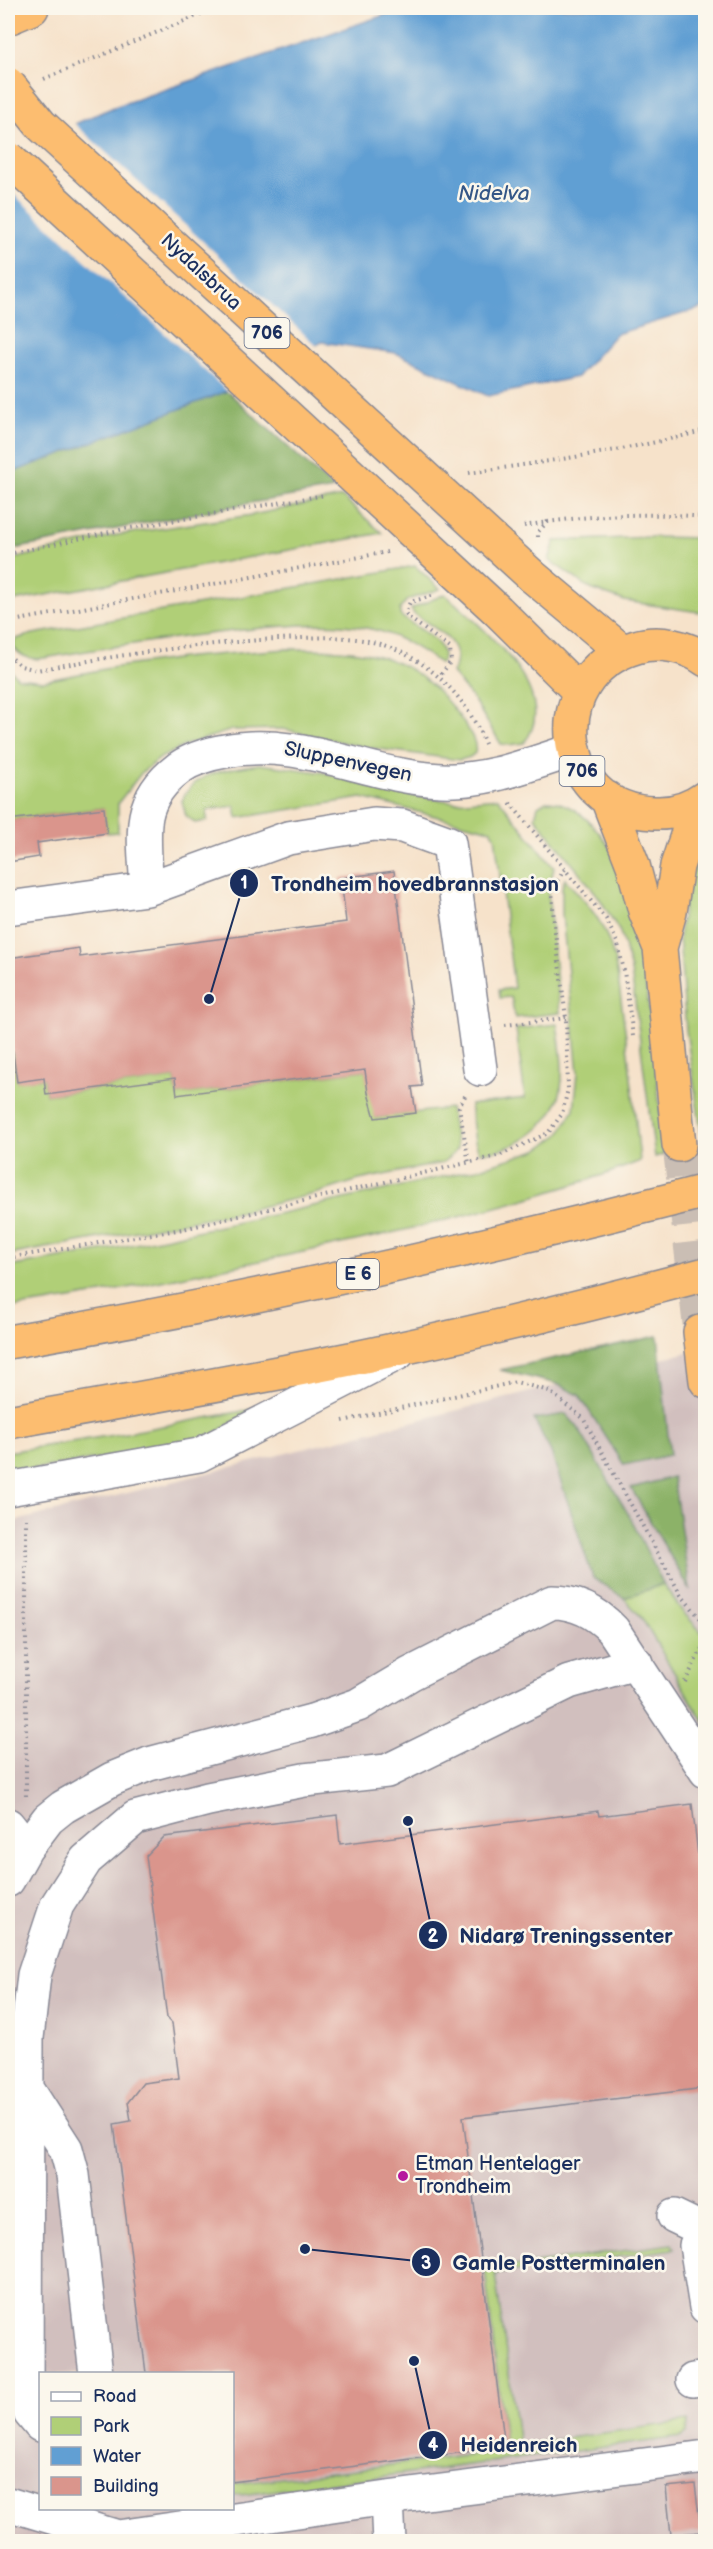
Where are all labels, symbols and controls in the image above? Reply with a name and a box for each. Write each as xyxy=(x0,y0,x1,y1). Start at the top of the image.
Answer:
water label: Nidelva xyxy=(458,181,530,206)
street label: Nydalsbrua xyxy=(156,229,246,315)
road number: 706 xyxy=(244,318,290,348)
street label: Sluppenvegen xyxy=(282,737,414,787)
road number: 706 xyxy=(560,756,604,786)
callout: Trondheim hovedbrannstasjon xyxy=(229,864,571,903)
text: Trondheim hovedbrannstasjon xyxy=(271,872,559,897)
text: 1 xyxy=(240,873,248,894)
road number: E 6 xyxy=(337,1259,379,1289)
callout: Nidarø Treningssenter xyxy=(418,1916,685,1955)
text: Nidarø Treningssenter xyxy=(459,1924,673,1949)
text: 2 xyxy=(428,1926,439,1947)
place label: Etman Hentelager Trondheim xyxy=(415,2152,581,2199)
marker: Etman Hentelager Trondheim xyxy=(396,2169,410,2183)
callout: Gamle Postterminalen xyxy=(411,2243,677,2282)
text: Gamle Postterminalen xyxy=(453,2251,665,2276)
text: 3 xyxy=(421,2253,431,2274)
legend xyxy=(39,2372,234,2510)
text: Road xyxy=(93,2386,137,2407)
text: Park xyxy=(93,2416,129,2437)
callout: Heidenreich xyxy=(418,2425,589,2464)
text: Heidenreich xyxy=(461,2433,577,2458)
text: 4 xyxy=(428,2435,439,2456)
text: Water xyxy=(93,2446,141,2467)
text: Building xyxy=(93,2476,159,2497)

